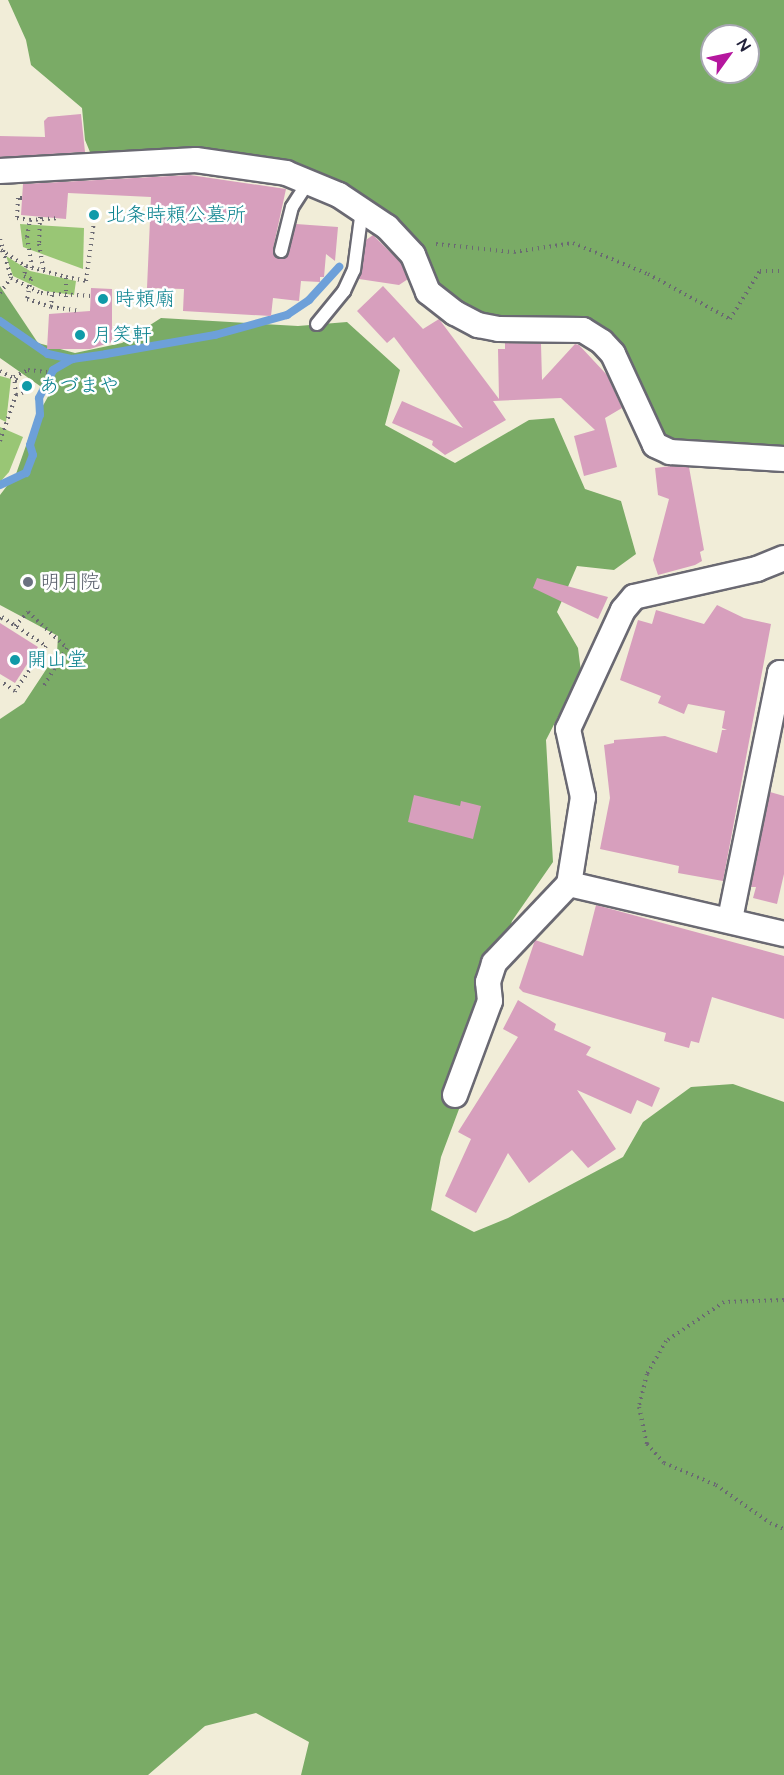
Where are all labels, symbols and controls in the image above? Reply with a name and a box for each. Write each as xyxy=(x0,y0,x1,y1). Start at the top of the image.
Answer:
north arrow xyxy=(700,24,760,84)
text: N xyxy=(731,35,755,55)
place label: 北条時頼公墓所 xyxy=(106,203,246,227)
marker: 北条時頼公墓所 xyxy=(87,208,101,222)
place label: 時頼廟 xyxy=(115,287,175,311)
marker: 時頼廟 xyxy=(96,292,110,306)
place label: 月笑軒 xyxy=(92,323,152,347)
marker: 月笑軒 xyxy=(73,328,87,342)
place label: あづまや xyxy=(39,374,119,398)
marker: あづまや xyxy=(20,379,34,393)
place label: 明月院 xyxy=(40,570,100,594)
marker: 明月院 xyxy=(21,575,35,589)
place label: 開山堂 xyxy=(27,648,87,672)
marker: 開山堂 xyxy=(8,653,22,667)

